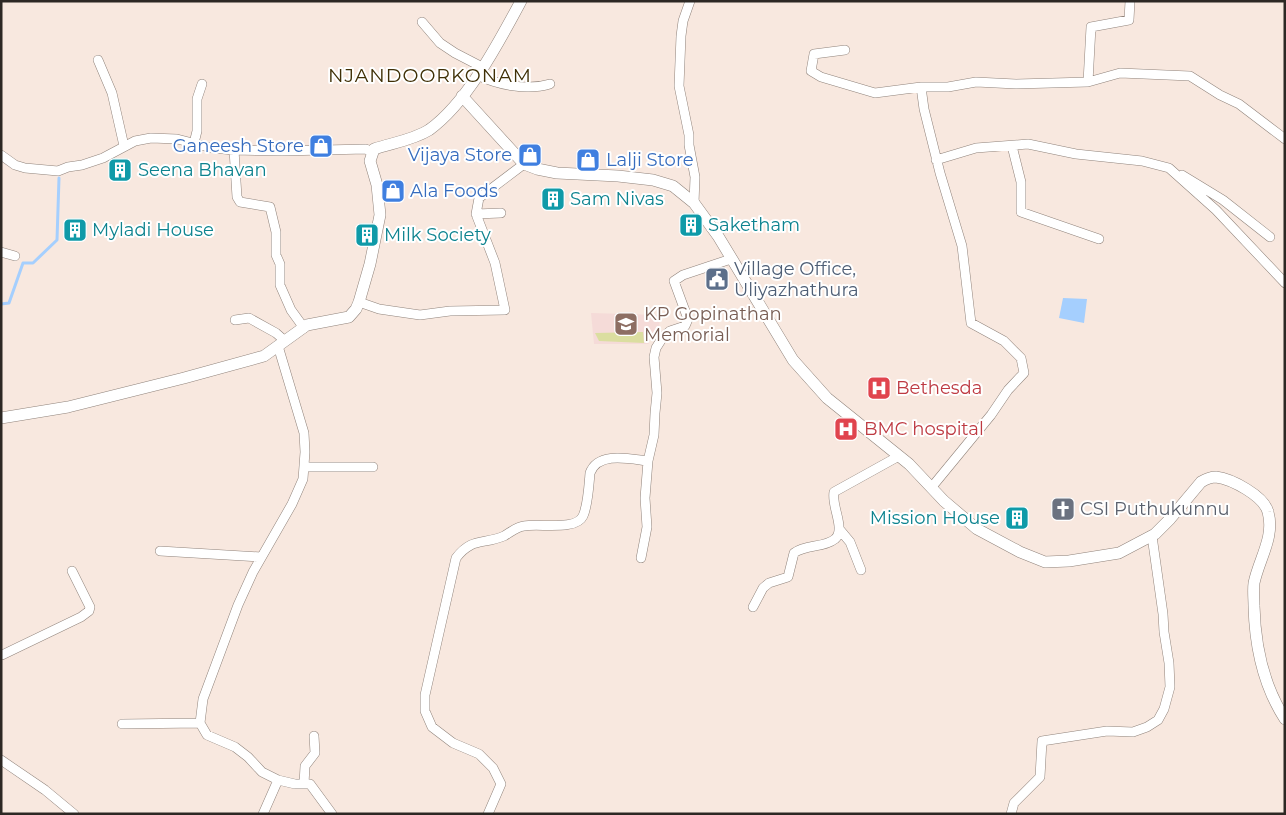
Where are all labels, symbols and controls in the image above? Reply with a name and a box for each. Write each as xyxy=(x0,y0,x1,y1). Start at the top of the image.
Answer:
district label: NJANDOORKONAM xyxy=(328,64,532,87)
shop icon: Ganeesh Store xyxy=(308,133,334,159)
place label: Ganeesh Store xyxy=(173,135,304,157)
shop icon: Vijaya Store xyxy=(517,142,543,168)
place label: Vijaya Store xyxy=(408,144,512,166)
shop icon: Lalji Store xyxy=(575,147,601,173)
place label: Lalji Store xyxy=(606,149,694,171)
building icon: Seena Bhavan xyxy=(107,157,133,183)
place label: Seena Bhavan xyxy=(138,159,267,181)
shop icon: Ala Foods xyxy=(380,178,406,204)
place label: Ala Foods xyxy=(410,180,498,202)
building icon: Sam Nivas xyxy=(540,186,566,212)
place label: Sam Nivas xyxy=(570,188,664,210)
building icon: Saketham xyxy=(678,212,704,238)
place label: Saketham xyxy=(708,214,800,236)
building icon: Myladi House xyxy=(62,217,88,243)
place label: Myladi House xyxy=(92,219,214,241)
building icon: Milk Society xyxy=(354,222,380,248)
place label: Milk Society xyxy=(384,224,491,246)
place label: Village Office, Uliyazhathura xyxy=(734,258,859,301)
public building icon: Village Office, Uliyazhathura xyxy=(704,266,730,292)
place label: KP Gopinathan Memorial xyxy=(644,303,782,346)
school or university icon: KP Gopinathan Memorial xyxy=(613,311,639,337)
hospital icon: Bethesda xyxy=(866,375,892,401)
place label: Bethesda xyxy=(896,377,982,399)
hospital icon: BMC hospital xyxy=(833,416,859,442)
place label: BMC hospital xyxy=(864,418,984,440)
church icon: CSI Puthukunnu xyxy=(1050,496,1076,522)
place label: CSI Puthukunnu xyxy=(1080,498,1230,520)
building icon: Mission House xyxy=(1004,505,1030,531)
place label: Mission House xyxy=(870,507,1000,529)

